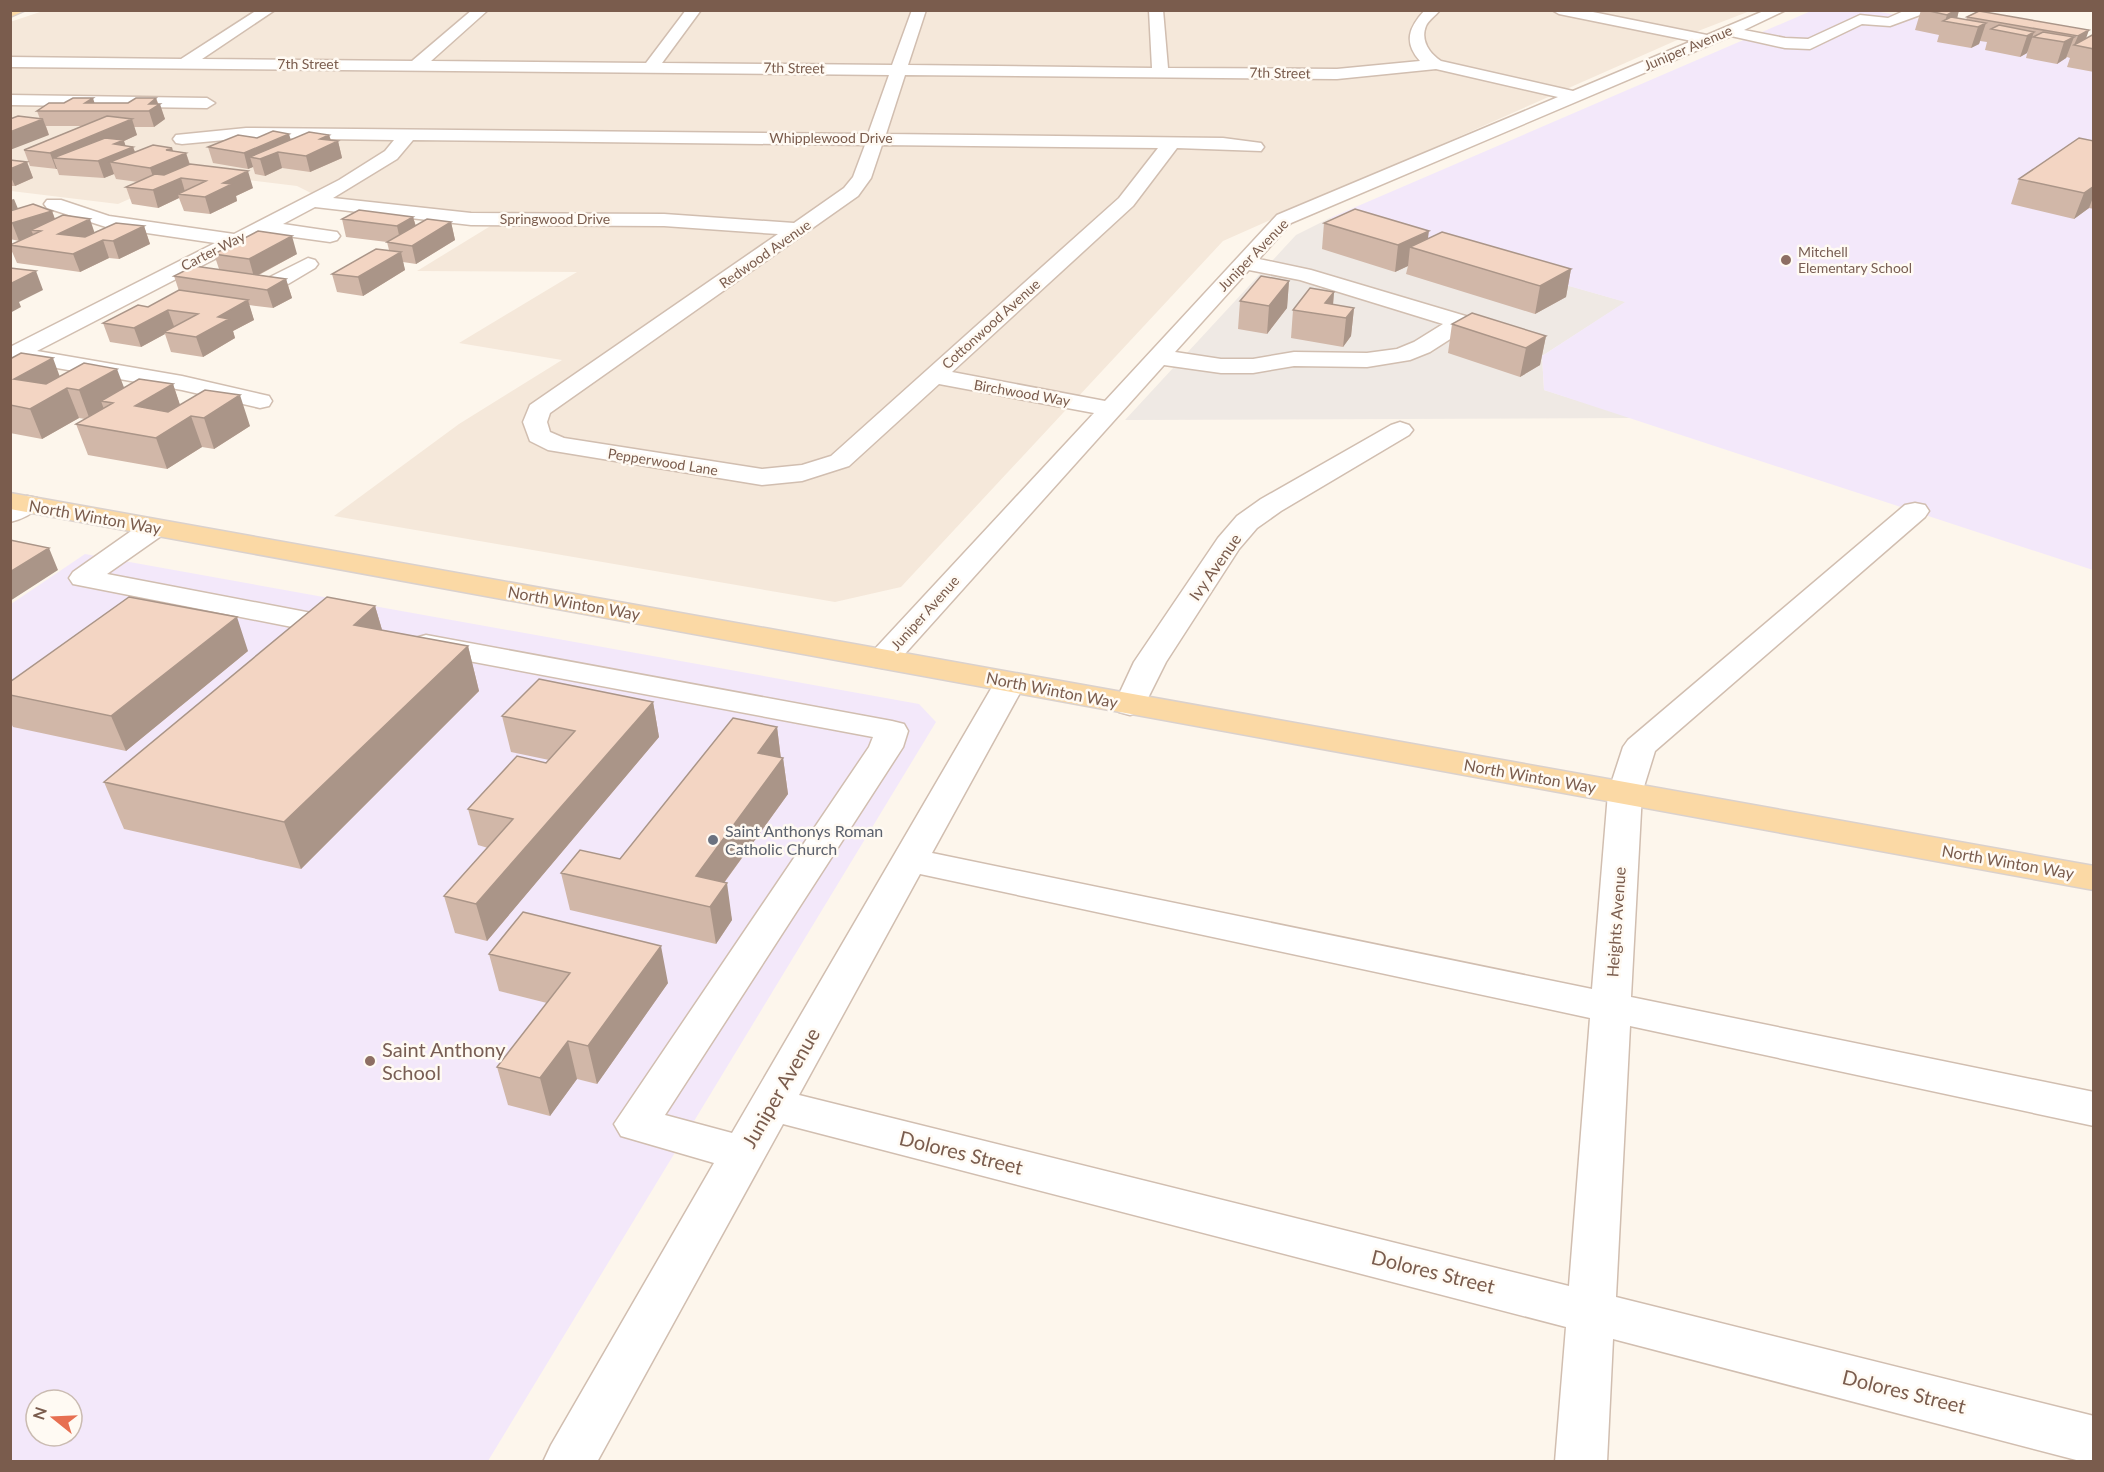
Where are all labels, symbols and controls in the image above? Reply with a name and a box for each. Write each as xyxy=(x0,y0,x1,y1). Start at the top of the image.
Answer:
street label: Juniper Avenue xyxy=(1641,21,1734,74)
street label: 7th Street xyxy=(277,55,339,72)
street label: 7th Street xyxy=(763,58,825,77)
street label: 7th Street xyxy=(1249,63,1311,82)
street label: Whipplewood Drive xyxy=(769,129,893,146)
street label: Springwood Drive xyxy=(500,210,610,227)
street label: Juniper Avenue xyxy=(1214,215,1291,294)
street label: Redwood Avenue xyxy=(716,216,814,291)
street label: Carter Way xyxy=(178,227,248,274)
place label: Mitchell Elementary School xyxy=(1798,243,1912,276)
marker: Mitchell Elementary School xyxy=(1779,253,1793,267)
street label: Cottonwood Avenue xyxy=(938,275,1043,372)
street label: Birchwood Way xyxy=(973,376,1072,409)
street label: Pepperwood Lane xyxy=(607,444,719,479)
street label: North Winton Way xyxy=(28,496,163,538)
street label: Ivy Avenue xyxy=(1185,530,1244,604)
street label: Juniper Avenue xyxy=(887,572,962,653)
street label: North Winton Way xyxy=(507,582,642,624)
street label: North Winton Way xyxy=(985,667,1120,712)
street label: North Winton Way xyxy=(1463,755,1598,797)
place label: Saint Anthonys Roman Catholic Church xyxy=(725,821,883,858)
marker: Saint Anthonys Roman Catholic Church xyxy=(706,833,720,847)
street label: North Winton Way xyxy=(1941,841,2076,883)
street label: Heights Avenue xyxy=(1602,866,1629,978)
street label: Juniper Avenue xyxy=(736,1023,824,1152)
place label: Saint Anthony School xyxy=(382,1037,506,1084)
marker: Saint Anthony School xyxy=(363,1054,377,1068)
street label: Dolores Street xyxy=(897,1125,1025,1179)
street label: Dolores Street xyxy=(1369,1244,1497,1298)
street label: Dolores Street xyxy=(1840,1364,1968,1418)
north arrow xyxy=(24,1388,84,1448)
text: N xyxy=(28,1404,50,1422)

